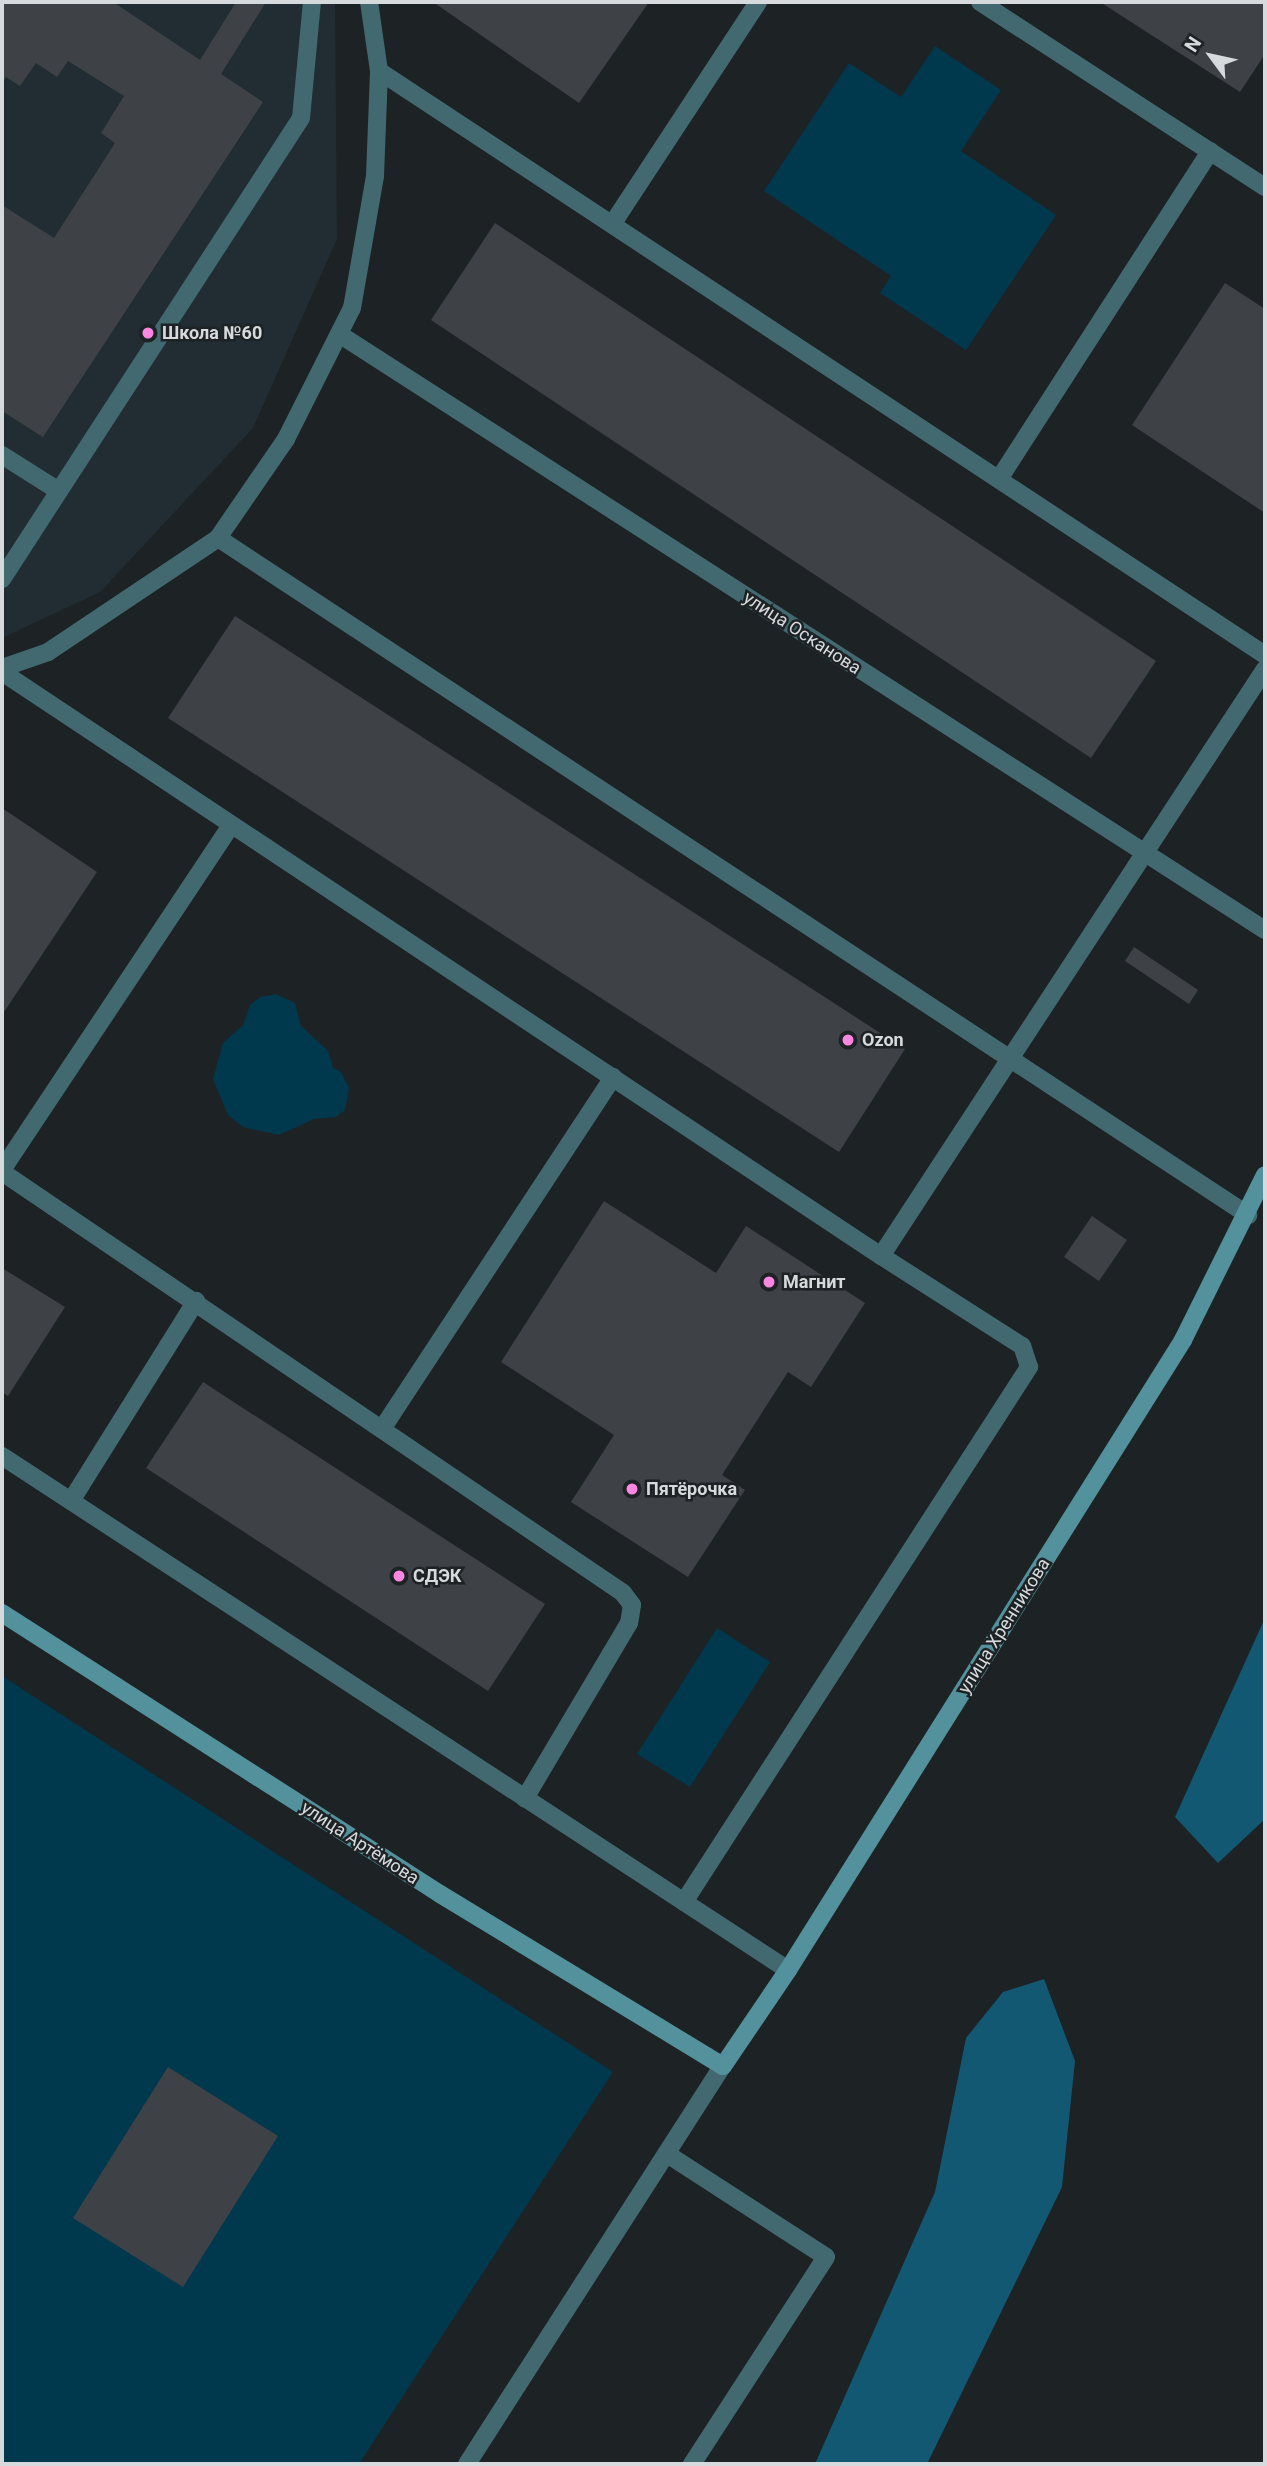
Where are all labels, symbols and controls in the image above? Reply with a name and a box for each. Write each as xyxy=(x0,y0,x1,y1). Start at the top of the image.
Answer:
north arrow xyxy=(1176,21,1246,91)
text: N xyxy=(1180,32,1206,56)
place label: Школа №60 xyxy=(162,322,262,344)
marker: Школа №60 xyxy=(140,325,156,341)
street label: улица Осканова xyxy=(739,587,865,679)
place label: Ozon xyxy=(862,1029,904,1051)
marker: Ozon xyxy=(840,1032,856,1048)
place label: Магнит xyxy=(783,1271,846,1293)
marker: Магнит xyxy=(761,1274,777,1290)
place label: Пятёрочка xyxy=(646,1478,737,1500)
marker: Пятёрочка xyxy=(624,1481,640,1497)
street label: улица Хренникова xyxy=(954,1554,1054,1698)
place label: СДЭК xyxy=(413,1565,461,1587)
marker: СДЭК xyxy=(391,1568,407,1584)
street label: улица Артёмова xyxy=(297,1797,423,1889)

